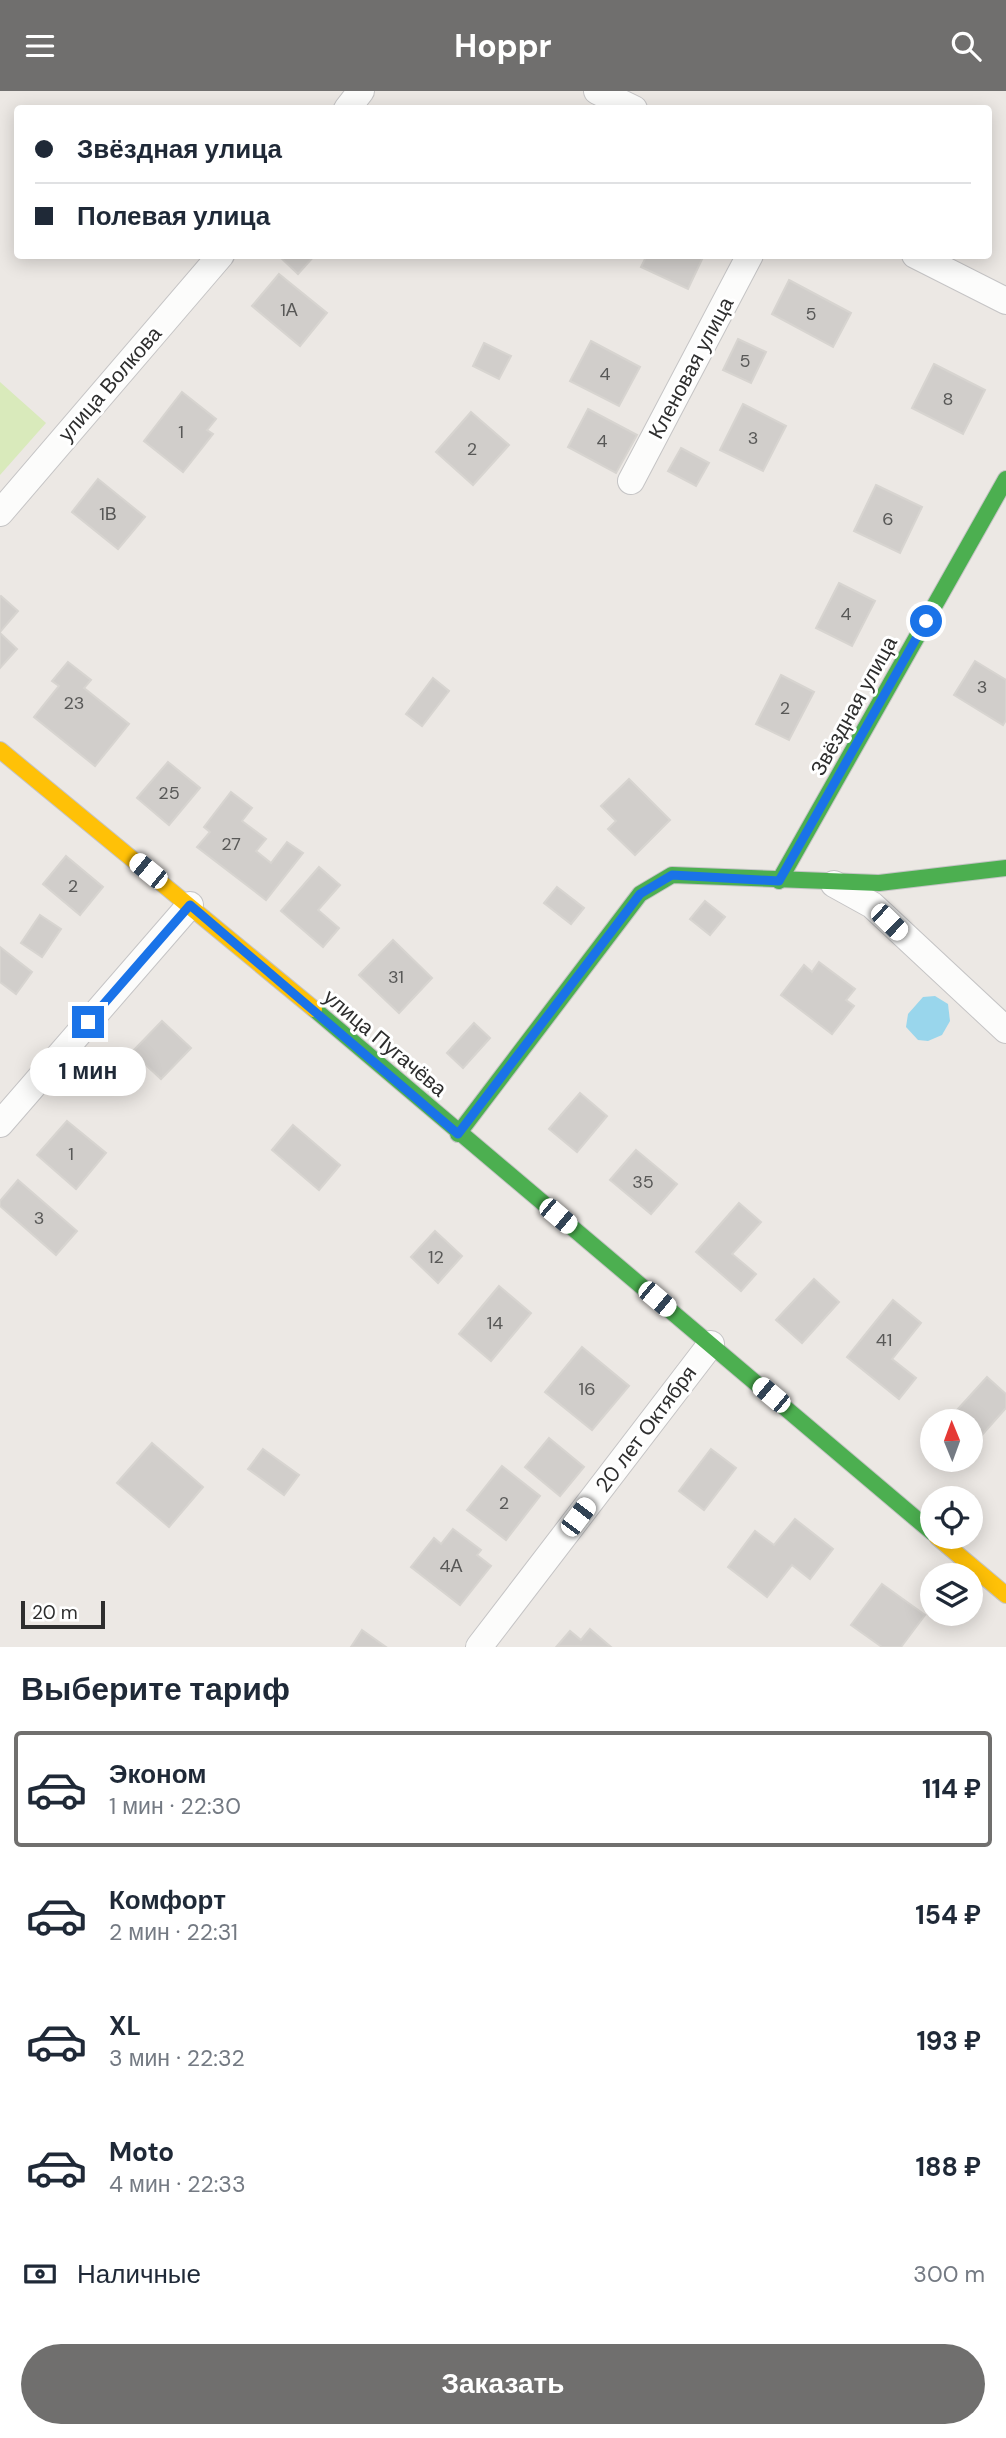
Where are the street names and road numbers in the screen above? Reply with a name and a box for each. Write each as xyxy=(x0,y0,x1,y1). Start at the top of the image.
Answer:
street label: Кленовая улица xyxy=(642,292,740,444)
street label: улица Волкова xyxy=(52,320,168,448)
street label: Звёздная улица xyxy=(804,631,904,781)
street label: улица Пугачёва xyxy=(318,983,453,1103)
street label: 20 лет Октября xyxy=(589,1360,703,1498)

